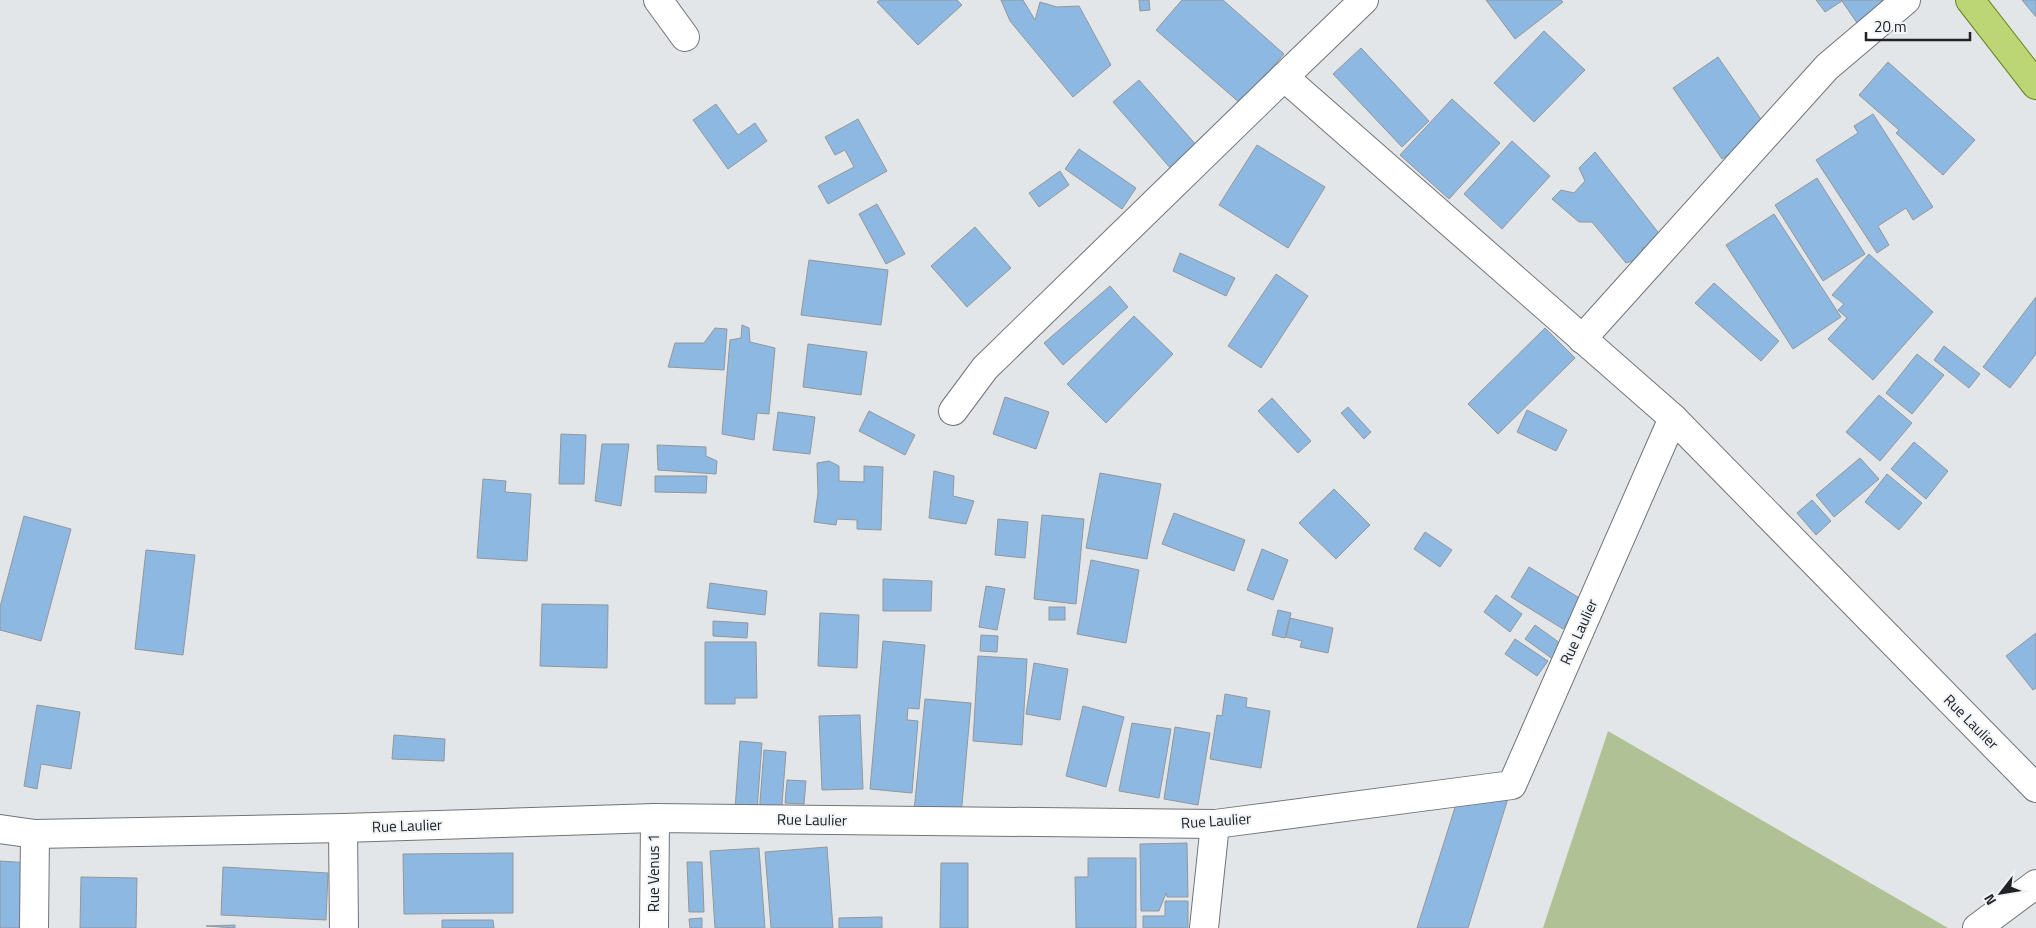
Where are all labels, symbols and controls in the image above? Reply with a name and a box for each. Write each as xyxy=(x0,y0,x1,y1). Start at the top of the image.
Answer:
scale bar xyxy=(1866,10,1970,42)
text: 20 m xyxy=(1874,15,1907,38)
street label: Rue Laulier xyxy=(1554,595,1603,669)
street label: Rue Laulier xyxy=(1938,689,2004,755)
street label: Rue Laulier xyxy=(777,807,847,832)
street label: Rue Laulier xyxy=(1180,807,1252,834)
street label: Rue Laulier xyxy=(371,813,442,838)
street label: Rue Venus 1 xyxy=(642,834,665,912)
north arrow xyxy=(1976,868,2026,918)
text: N xyxy=(1978,890,2001,910)

